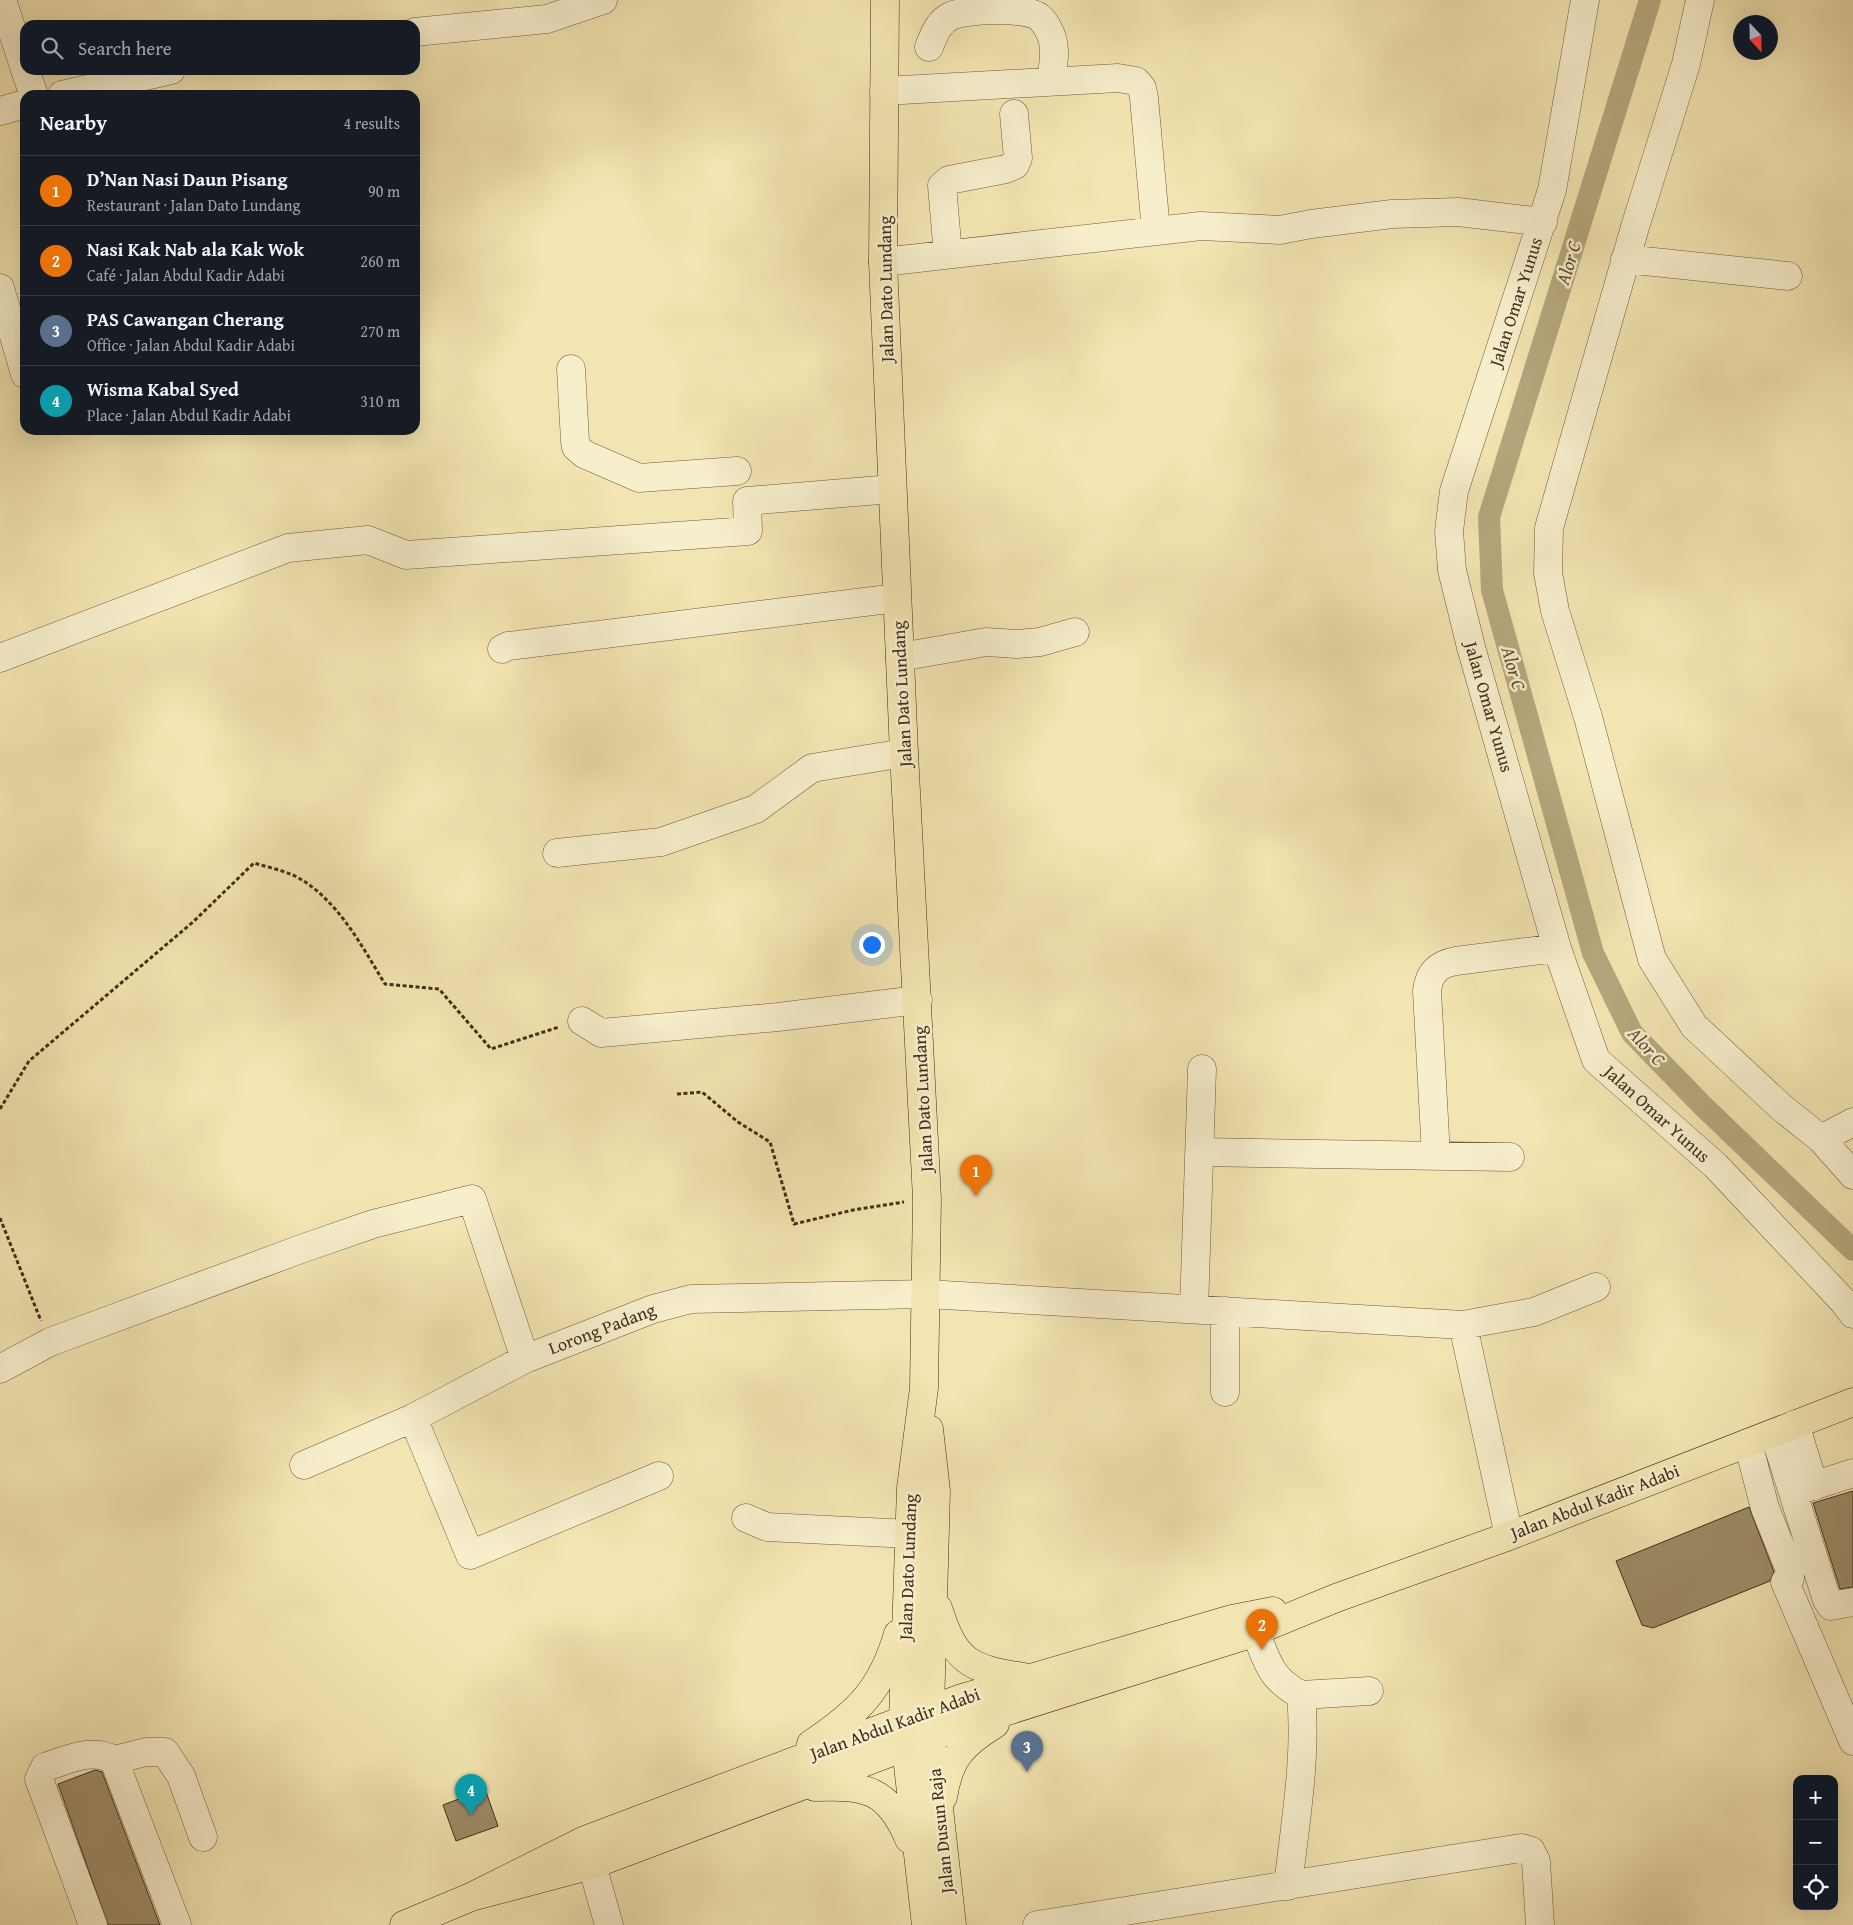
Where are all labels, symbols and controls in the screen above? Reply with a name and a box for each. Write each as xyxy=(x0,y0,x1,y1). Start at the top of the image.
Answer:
north arrow xyxy=(1733,15,1778,60)
search box xyxy=(20,20,420,75)
icon: search xyxy=(38,34,66,62)
text: Search here xyxy=(78,34,172,62)
text: Nearby xyxy=(40,107,107,138)
text: 4 results xyxy=(343,111,400,135)
text: D’Nan Nasi Daun Pisang xyxy=(87,165,288,193)
text: 1 xyxy=(52,179,60,203)
text: 90 m xyxy=(368,179,400,203)
text: Restaurant · Jalan Dato Lundang xyxy=(87,193,301,217)
street label: Jalan Dato Lundang xyxy=(871,215,900,365)
street label: Jalan Omar Yunus xyxy=(1481,234,1549,372)
text: Nasi Kak Nab ala Kak Wok xyxy=(87,235,304,263)
water label: Alor C xyxy=(1548,237,1588,289)
text: 2 xyxy=(52,249,60,273)
text: 260 m xyxy=(360,249,400,273)
text: Café · Jalan Abdul Kadir Adabi xyxy=(87,263,285,287)
text: PAS Cawangan Cherang xyxy=(87,305,284,333)
text: 3 xyxy=(52,319,60,343)
text: 270 m xyxy=(360,319,400,343)
text: Office · Jalan Abdul Kadir Adabi xyxy=(87,333,295,357)
text: Wisma Kabal Syed xyxy=(87,375,239,403)
text: 4 xyxy=(52,389,60,413)
text: 310 m xyxy=(360,389,400,413)
text: Place · Jalan Abdul Kadir Adabi xyxy=(87,403,291,427)
street label: Jalan Dato Lundang xyxy=(884,620,919,770)
street label: Jalan Omar Yunus xyxy=(1457,636,1521,775)
water label: Alor C xyxy=(1494,642,1534,694)
your location xyxy=(859,932,885,958)
water label: Alor C xyxy=(1621,1020,1672,1072)
street label: Jalan Dato Lundang xyxy=(905,1025,940,1175)
street label: Jalan Omar Yunus xyxy=(1597,1057,1716,1169)
pin: 1 xyxy=(960,1155,992,1196)
street label: Lorong Padang xyxy=(544,1296,659,1361)
street label: Jalan Abdul Kadir Adabi xyxy=(1505,1457,1683,1547)
street label: Jalan Dato Lundang xyxy=(891,1493,924,1643)
pin: 2 xyxy=(1246,1609,1278,1650)
street label: Jalan Abdul Kadir Adabi xyxy=(804,1680,984,1768)
pin: 3 xyxy=(1011,1731,1043,1772)
street label: Jalan Dusun Raja xyxy=(920,1767,961,1897)
pin: 4 xyxy=(455,1774,487,1815)
map controls xyxy=(1793,1775,1838,1910)
button: + xyxy=(1793,1775,1838,1820)
button: − xyxy=(1793,1820,1838,1865)
button: locate xyxy=(1793,1865,1838,1910)

